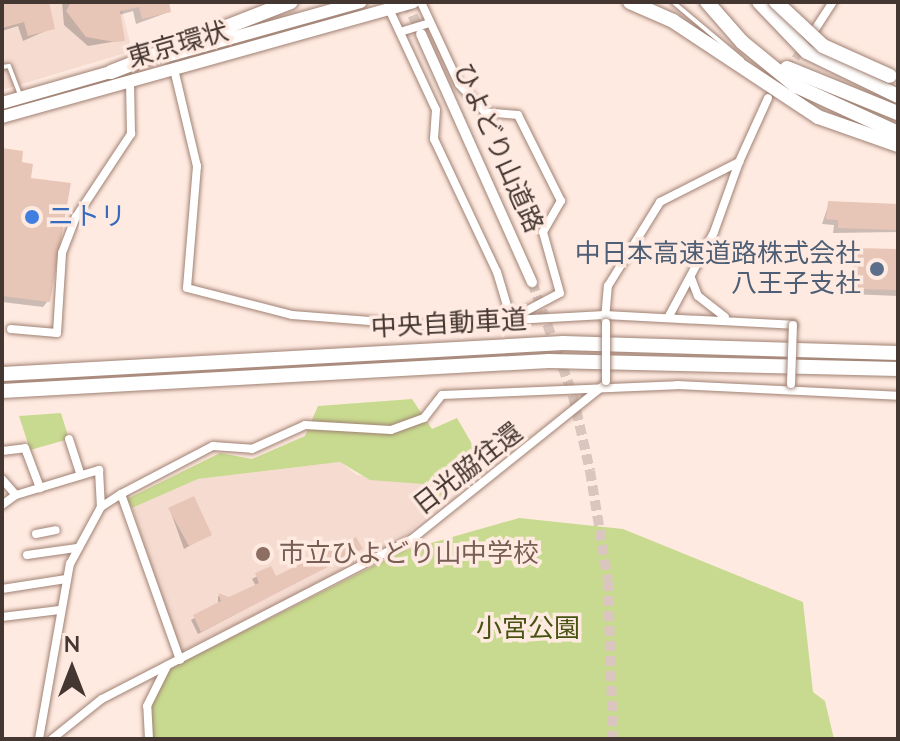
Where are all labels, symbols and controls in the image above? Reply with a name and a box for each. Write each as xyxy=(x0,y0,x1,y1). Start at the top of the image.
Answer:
street label: 東京環状 xyxy=(124,16,232,74)
street label: ひよどり山道路 xyxy=(447,59,549,237)
place label: ニトリ xyxy=(48,201,126,233)
marker: ニトリ xyxy=(23,208,41,226)
place label: 中日本高速道路株式会社 八王子支社 xyxy=(575,238,861,300)
marker: 中日本高速道路株式会社 八王子支社 xyxy=(868,260,886,278)
street label: 中央自動車道 xyxy=(370,304,528,344)
street label: 日光脇往還 xyxy=(407,417,529,521)
place label: 市立ひよどり山中学校 xyxy=(279,538,539,570)
marker: 市立ひよどり山中学校 xyxy=(254,545,272,563)
park label: 小宮公園 xyxy=(476,613,580,645)
north arrow xyxy=(32,629,112,709)
text: N xyxy=(64,630,80,660)

